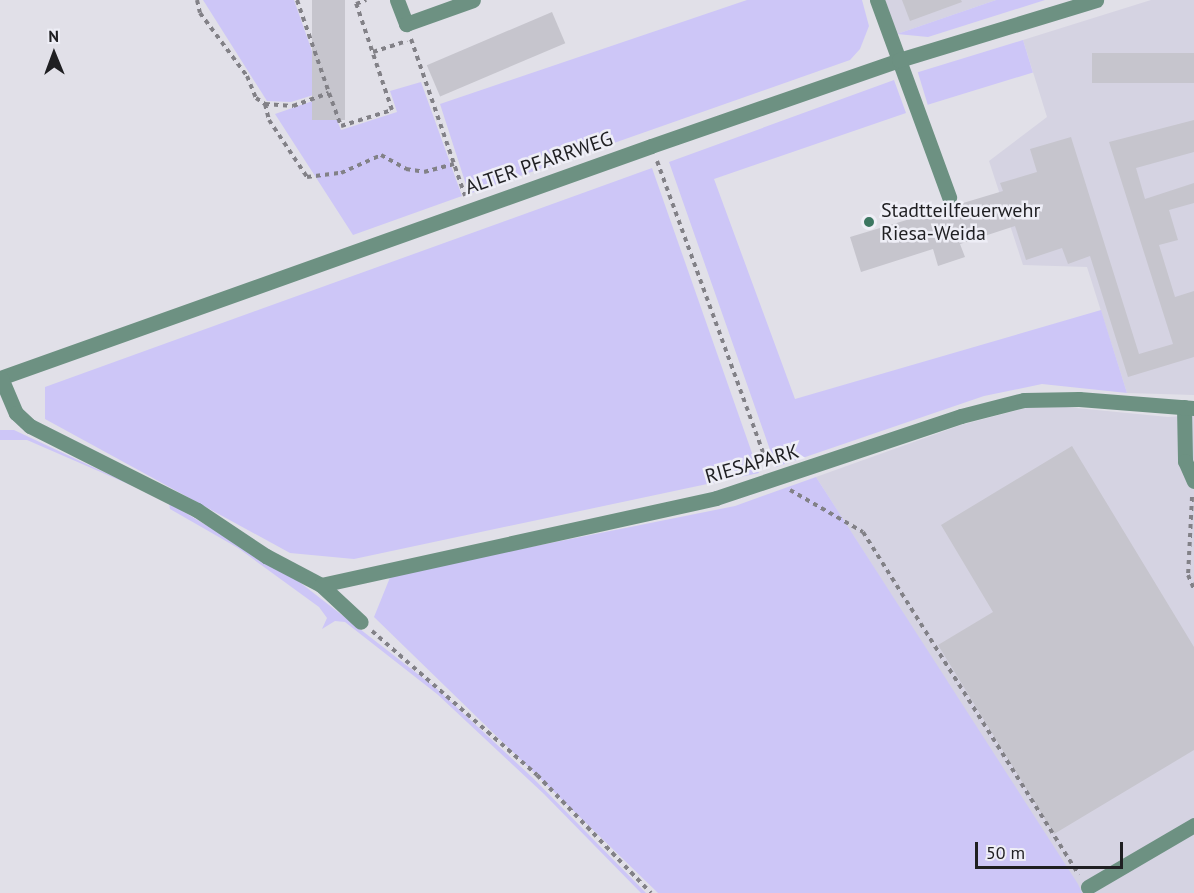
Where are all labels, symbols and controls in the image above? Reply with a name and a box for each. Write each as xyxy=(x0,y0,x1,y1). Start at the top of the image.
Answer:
north arrow xyxy=(24,24,84,84)
text: N xyxy=(48,26,59,46)
street label: ALTER PFARRWEG xyxy=(462,127,616,199)
place label: Stadtteilfeuerwehr Riesa-Weida xyxy=(881,198,1040,245)
marker: Stadtteilfeuerwehr Riesa-Weida xyxy=(862,215,876,229)
street label: RIESAPARK xyxy=(702,439,802,489)
scale bar xyxy=(978,830,1126,868)
text: 50 m xyxy=(986,841,1025,864)

